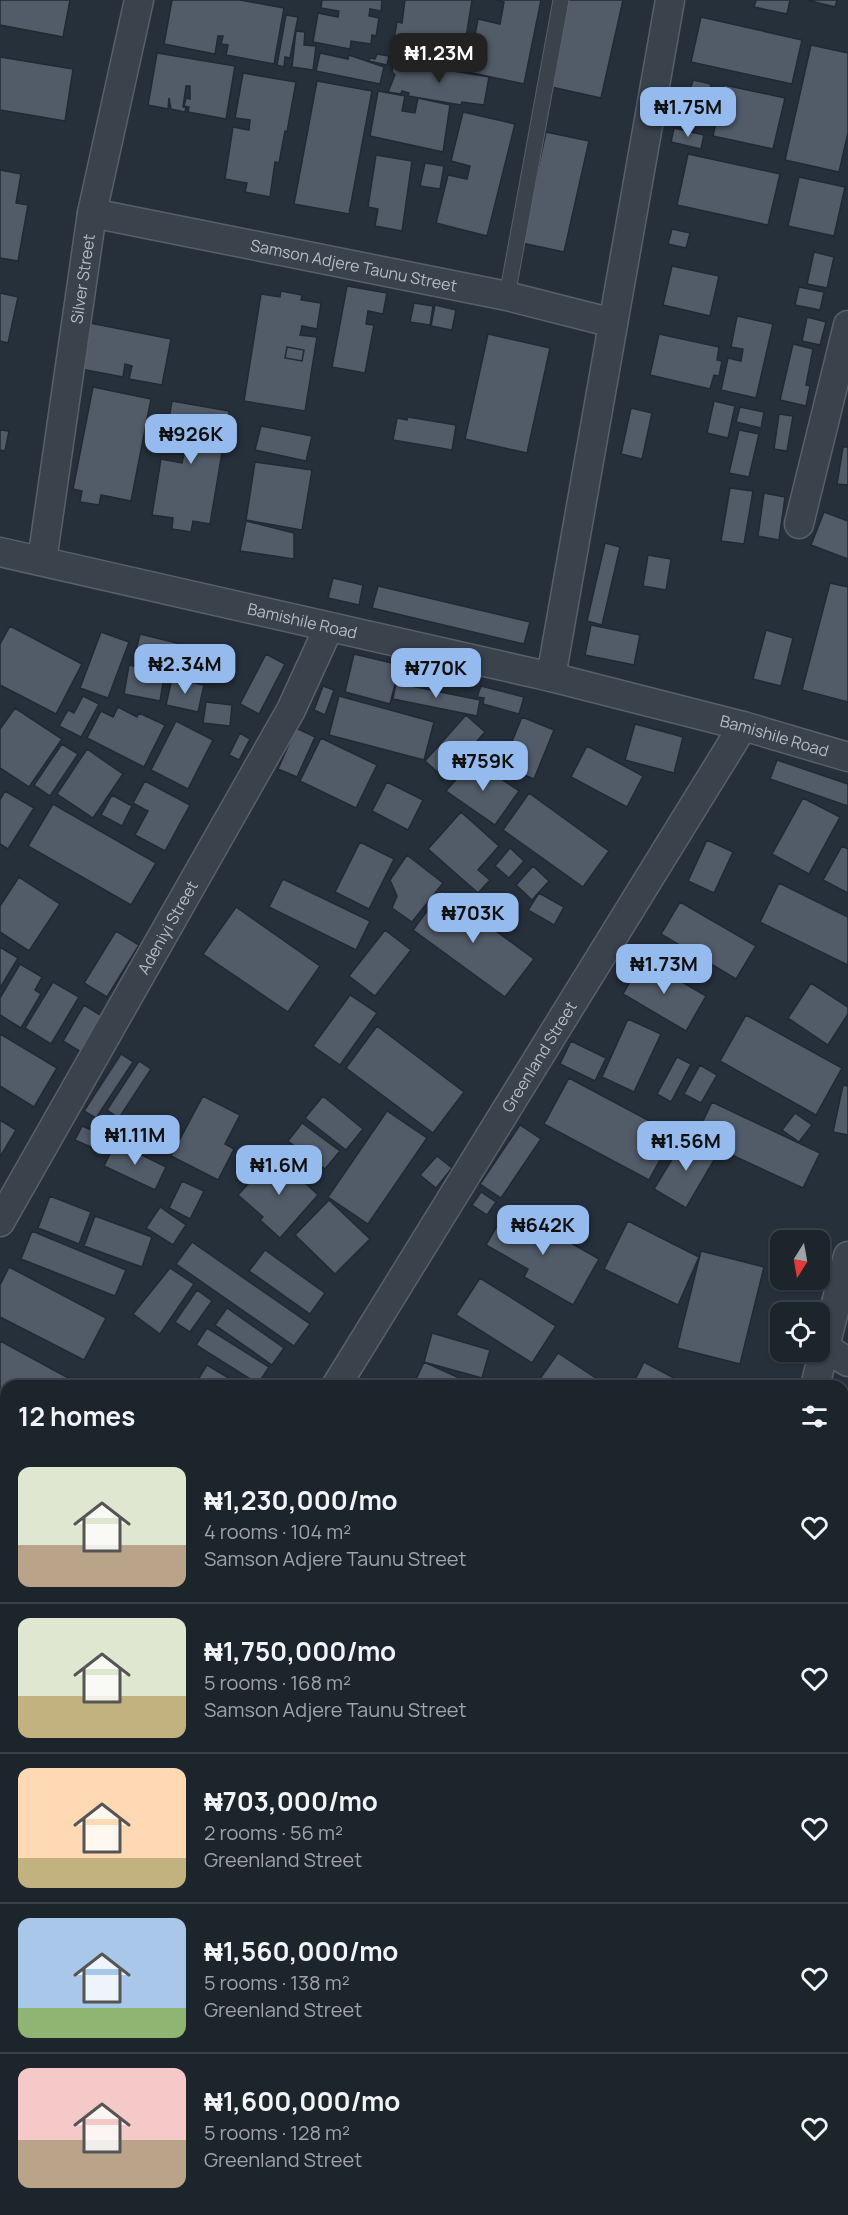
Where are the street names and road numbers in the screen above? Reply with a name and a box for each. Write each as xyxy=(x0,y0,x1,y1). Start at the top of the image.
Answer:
street label: Silver Street xyxy=(65,233,100,325)
street label: Samson Adjere Taunu Street xyxy=(249,234,459,297)
street label: Bamishile Road xyxy=(245,597,359,644)
street label: Bamishile Road xyxy=(718,710,831,762)
street label: Adeniyi Street xyxy=(132,876,203,978)
street label: Greenland Street xyxy=(497,997,582,1116)

